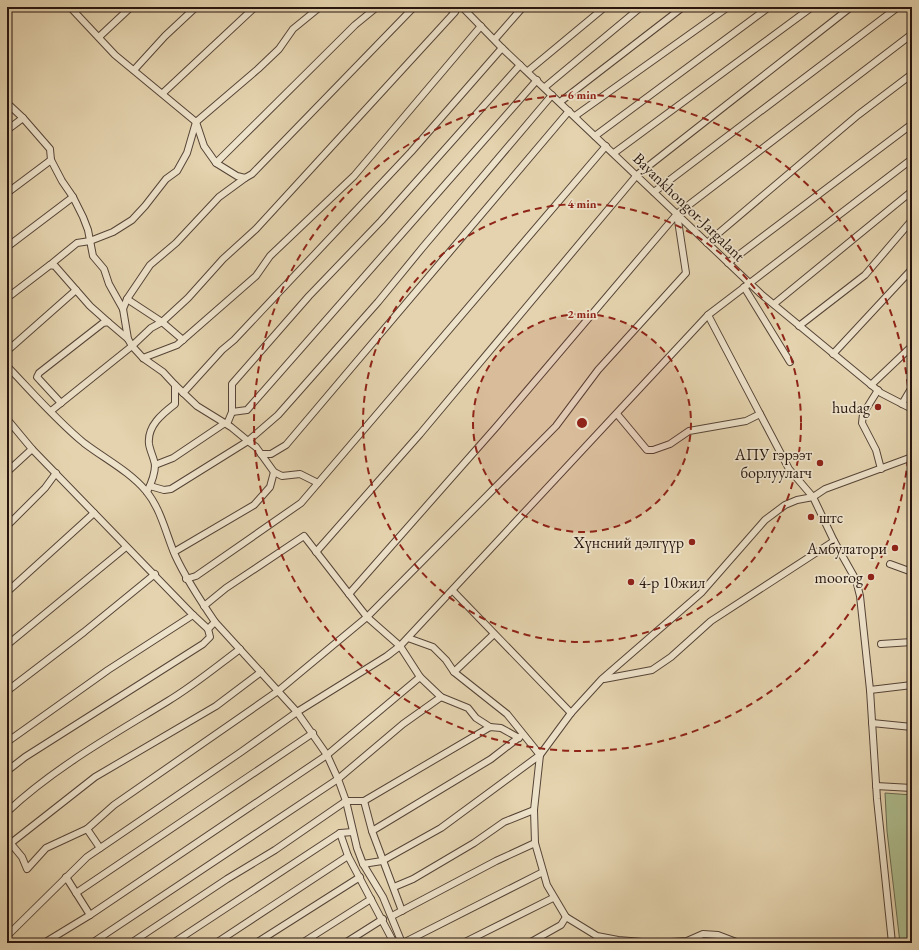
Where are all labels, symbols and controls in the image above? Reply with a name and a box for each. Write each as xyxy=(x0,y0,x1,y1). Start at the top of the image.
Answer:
text: 6 min xyxy=(567,87,597,103)
street label: Bayankhongor-Jargalant xyxy=(628,148,750,266)
text: 4 min xyxy=(567,196,597,212)
text: 2 min xyxy=(567,306,597,322)
place label: hudag xyxy=(832,397,871,418)
marker: hudag xyxy=(873,402,883,412)
centre of rings xyxy=(575,416,589,430)
place label: АПУ гэрээт борлуулагч xyxy=(734,444,812,483)
marker: АПУ гэрээт борлуулагч xyxy=(815,458,825,468)
place label: штс xyxy=(819,507,843,528)
marker: штс xyxy=(806,512,816,522)
place label: Хүнсний дэлгүүр xyxy=(573,532,684,553)
marker: Хүнсний дэлгүүр xyxy=(687,537,697,547)
place label: Амбулатори xyxy=(806,538,888,559)
marker: Амбулатори xyxy=(890,543,900,553)
place label: moorog xyxy=(814,567,864,588)
place label: 4-р 10жил xyxy=(639,572,706,593)
marker: moorog xyxy=(866,572,876,582)
marker: 4-р 10жил xyxy=(626,577,636,587)

